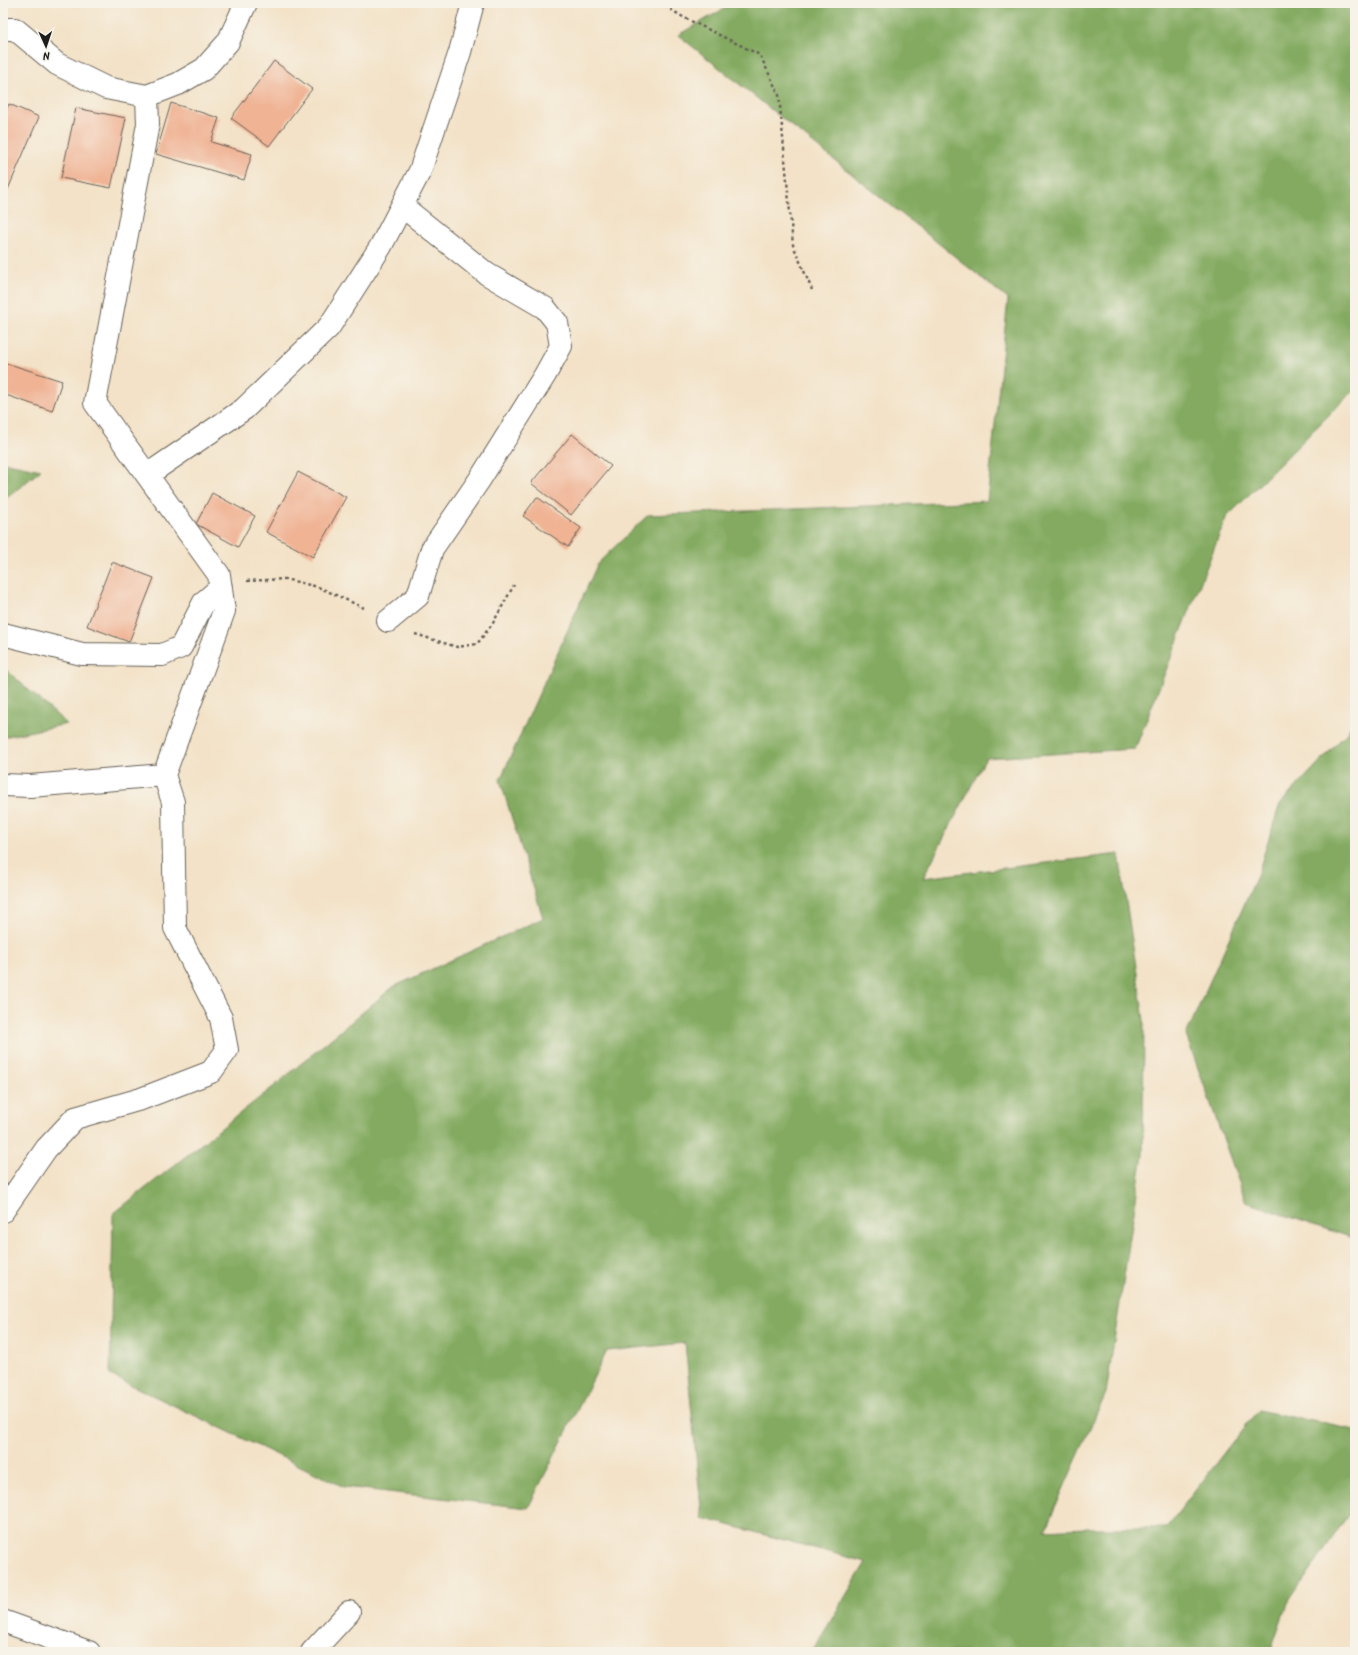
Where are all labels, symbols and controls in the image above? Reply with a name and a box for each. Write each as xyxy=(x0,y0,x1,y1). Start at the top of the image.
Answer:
north arrow xyxy=(26,26,66,66)
text: N xyxy=(42,46,50,64)

